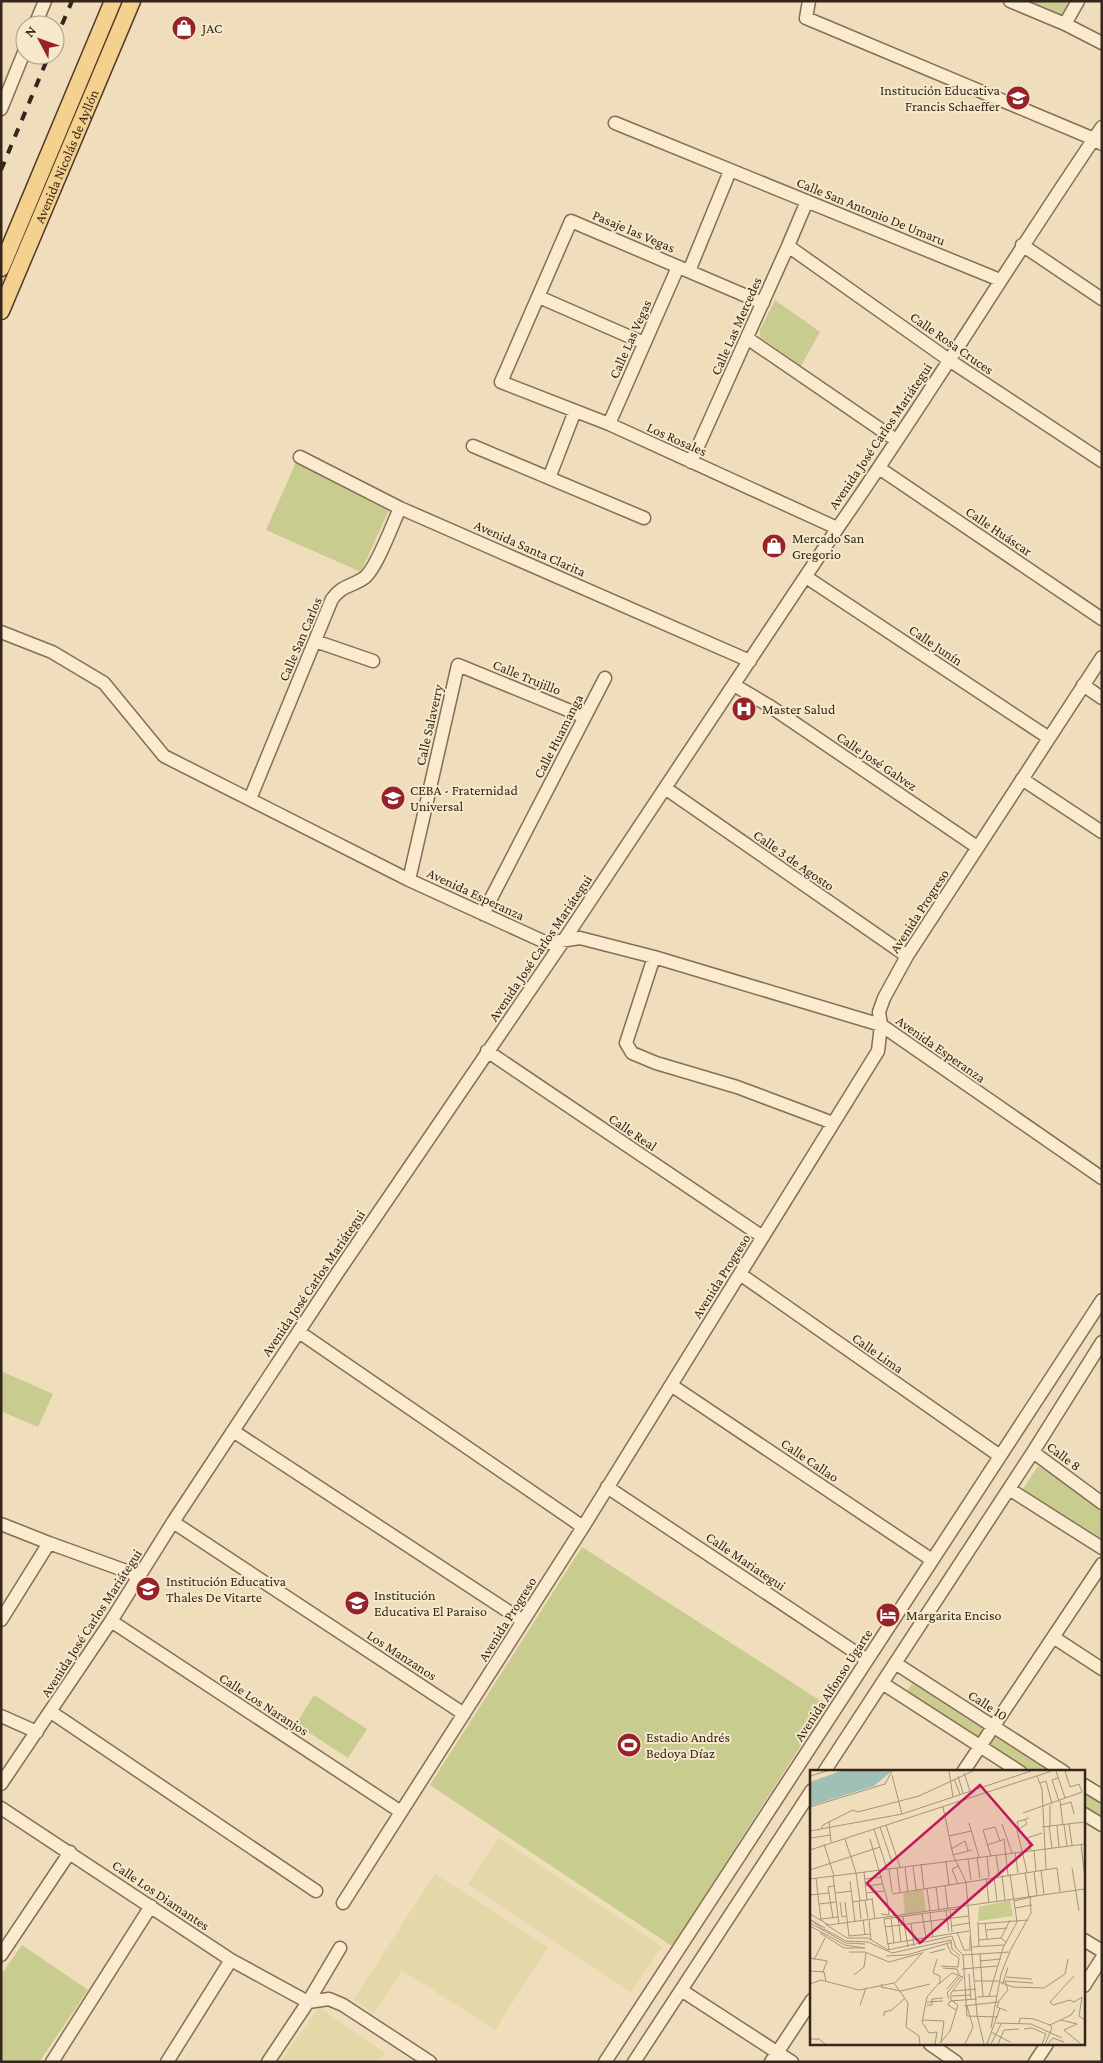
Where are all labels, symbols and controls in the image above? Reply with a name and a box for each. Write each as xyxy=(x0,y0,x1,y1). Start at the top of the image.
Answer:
north arrow xyxy=(15,15,65,65)
shop icon: JAC xyxy=(171,15,197,41)
place label: JAC xyxy=(200,20,222,36)
text: N xyxy=(21,22,40,40)
place label: Institución Educativa Francis Schaeffer xyxy=(880,82,1001,114)
school or university icon: Institución Educativa Francis Schaeffer xyxy=(1005,85,1031,111)
street label: Avenida Nicolás de Ayllón xyxy=(31,86,102,226)
street label: Calle San Antonio De Umaru xyxy=(794,174,948,248)
street label: Pasaje las Vegas xyxy=(590,206,678,256)
street label: Calle Las Mercedes xyxy=(707,274,765,378)
street label: Calle Las Vegas xyxy=(605,297,655,381)
street label: Calle Rosa Cruces xyxy=(907,308,997,378)
street label: Avenida José Carlos Mariátegui xyxy=(825,359,935,512)
street label: Los Rosales xyxy=(645,419,709,459)
street label: Calle Huáscar xyxy=(963,503,1035,559)
street label: Avenida Santa Clarita xyxy=(472,516,589,580)
place label: Mercado San Gregorio xyxy=(792,530,865,562)
shop icon: Mercado San Gregorio xyxy=(761,533,787,559)
street label: Calle San Carlos xyxy=(275,595,325,683)
street label: Calle Junín xyxy=(906,621,966,669)
street label: Calle Trujillo xyxy=(490,656,564,699)
street label: Calle Salaverry xyxy=(412,682,446,767)
street label: Calle Huamanga xyxy=(530,691,586,781)
hospital icon: Master Salud xyxy=(731,696,757,722)
place label: Master Salud xyxy=(762,701,836,717)
street label: Calle José Galvez xyxy=(834,728,920,794)
place label: CEBA - Fraternidad Universal xyxy=(410,782,518,814)
school or university icon: CEBA - Fraternidad Universal xyxy=(380,785,406,811)
street label: Calle 3 de Agosto xyxy=(751,826,837,894)
street label: Avenida Esperanza xyxy=(425,864,528,924)
street label: Avenida Progreso xyxy=(886,866,952,956)
street label: Avenida José Carlos Mariátegui xyxy=(485,871,595,1024)
street label: Avenida Esperanza xyxy=(893,1012,989,1086)
street label: Calle Real xyxy=(606,1110,660,1154)
street label: Avenida José Carlos Mariátegui xyxy=(258,1206,368,1359)
street label: Avenida Progreso xyxy=(689,1231,753,1321)
street label: Calle Lima xyxy=(849,1329,907,1377)
street label: Calle Callao xyxy=(778,1435,842,1485)
street label: Calle 8 xyxy=(1044,1438,1084,1474)
street label: Calle Mariategui xyxy=(703,1528,789,1594)
street label: Avenida José Carlos Mariátegui xyxy=(37,1546,145,1700)
place label: Institución Educativa Thales De Vitarte xyxy=(166,1573,287,1605)
street label: Avenida Progreso xyxy=(475,1574,539,1664)
school or university icon: Institución Educativa Thales De Vitarte xyxy=(135,1576,161,1602)
place label: Institución Educativa El Paraiso xyxy=(374,1587,487,1619)
school or university icon: Institución Educativa El Paraiso xyxy=(344,1590,370,1616)
hotel icon: Margarita Enciso xyxy=(875,1602,901,1628)
place label: Margarita Enciso xyxy=(906,1607,1001,1623)
street label: Los Manzanos xyxy=(364,1626,440,1684)
street label: Avenida Alfonso Ugarte xyxy=(791,1626,875,1744)
street label: Calle Los Naranjos xyxy=(216,1669,312,1740)
street label: Calle 10 xyxy=(965,1686,1011,1724)
place label: Estadio Andrés Bedoya Díaz xyxy=(646,1729,730,1761)
sports icon: Estadio Andrés Bedoya Díaz xyxy=(616,1732,642,1758)
inset map xyxy=(810,1770,1086,2046)
street label: Calle Los Diamantes xyxy=(109,1857,213,1933)

